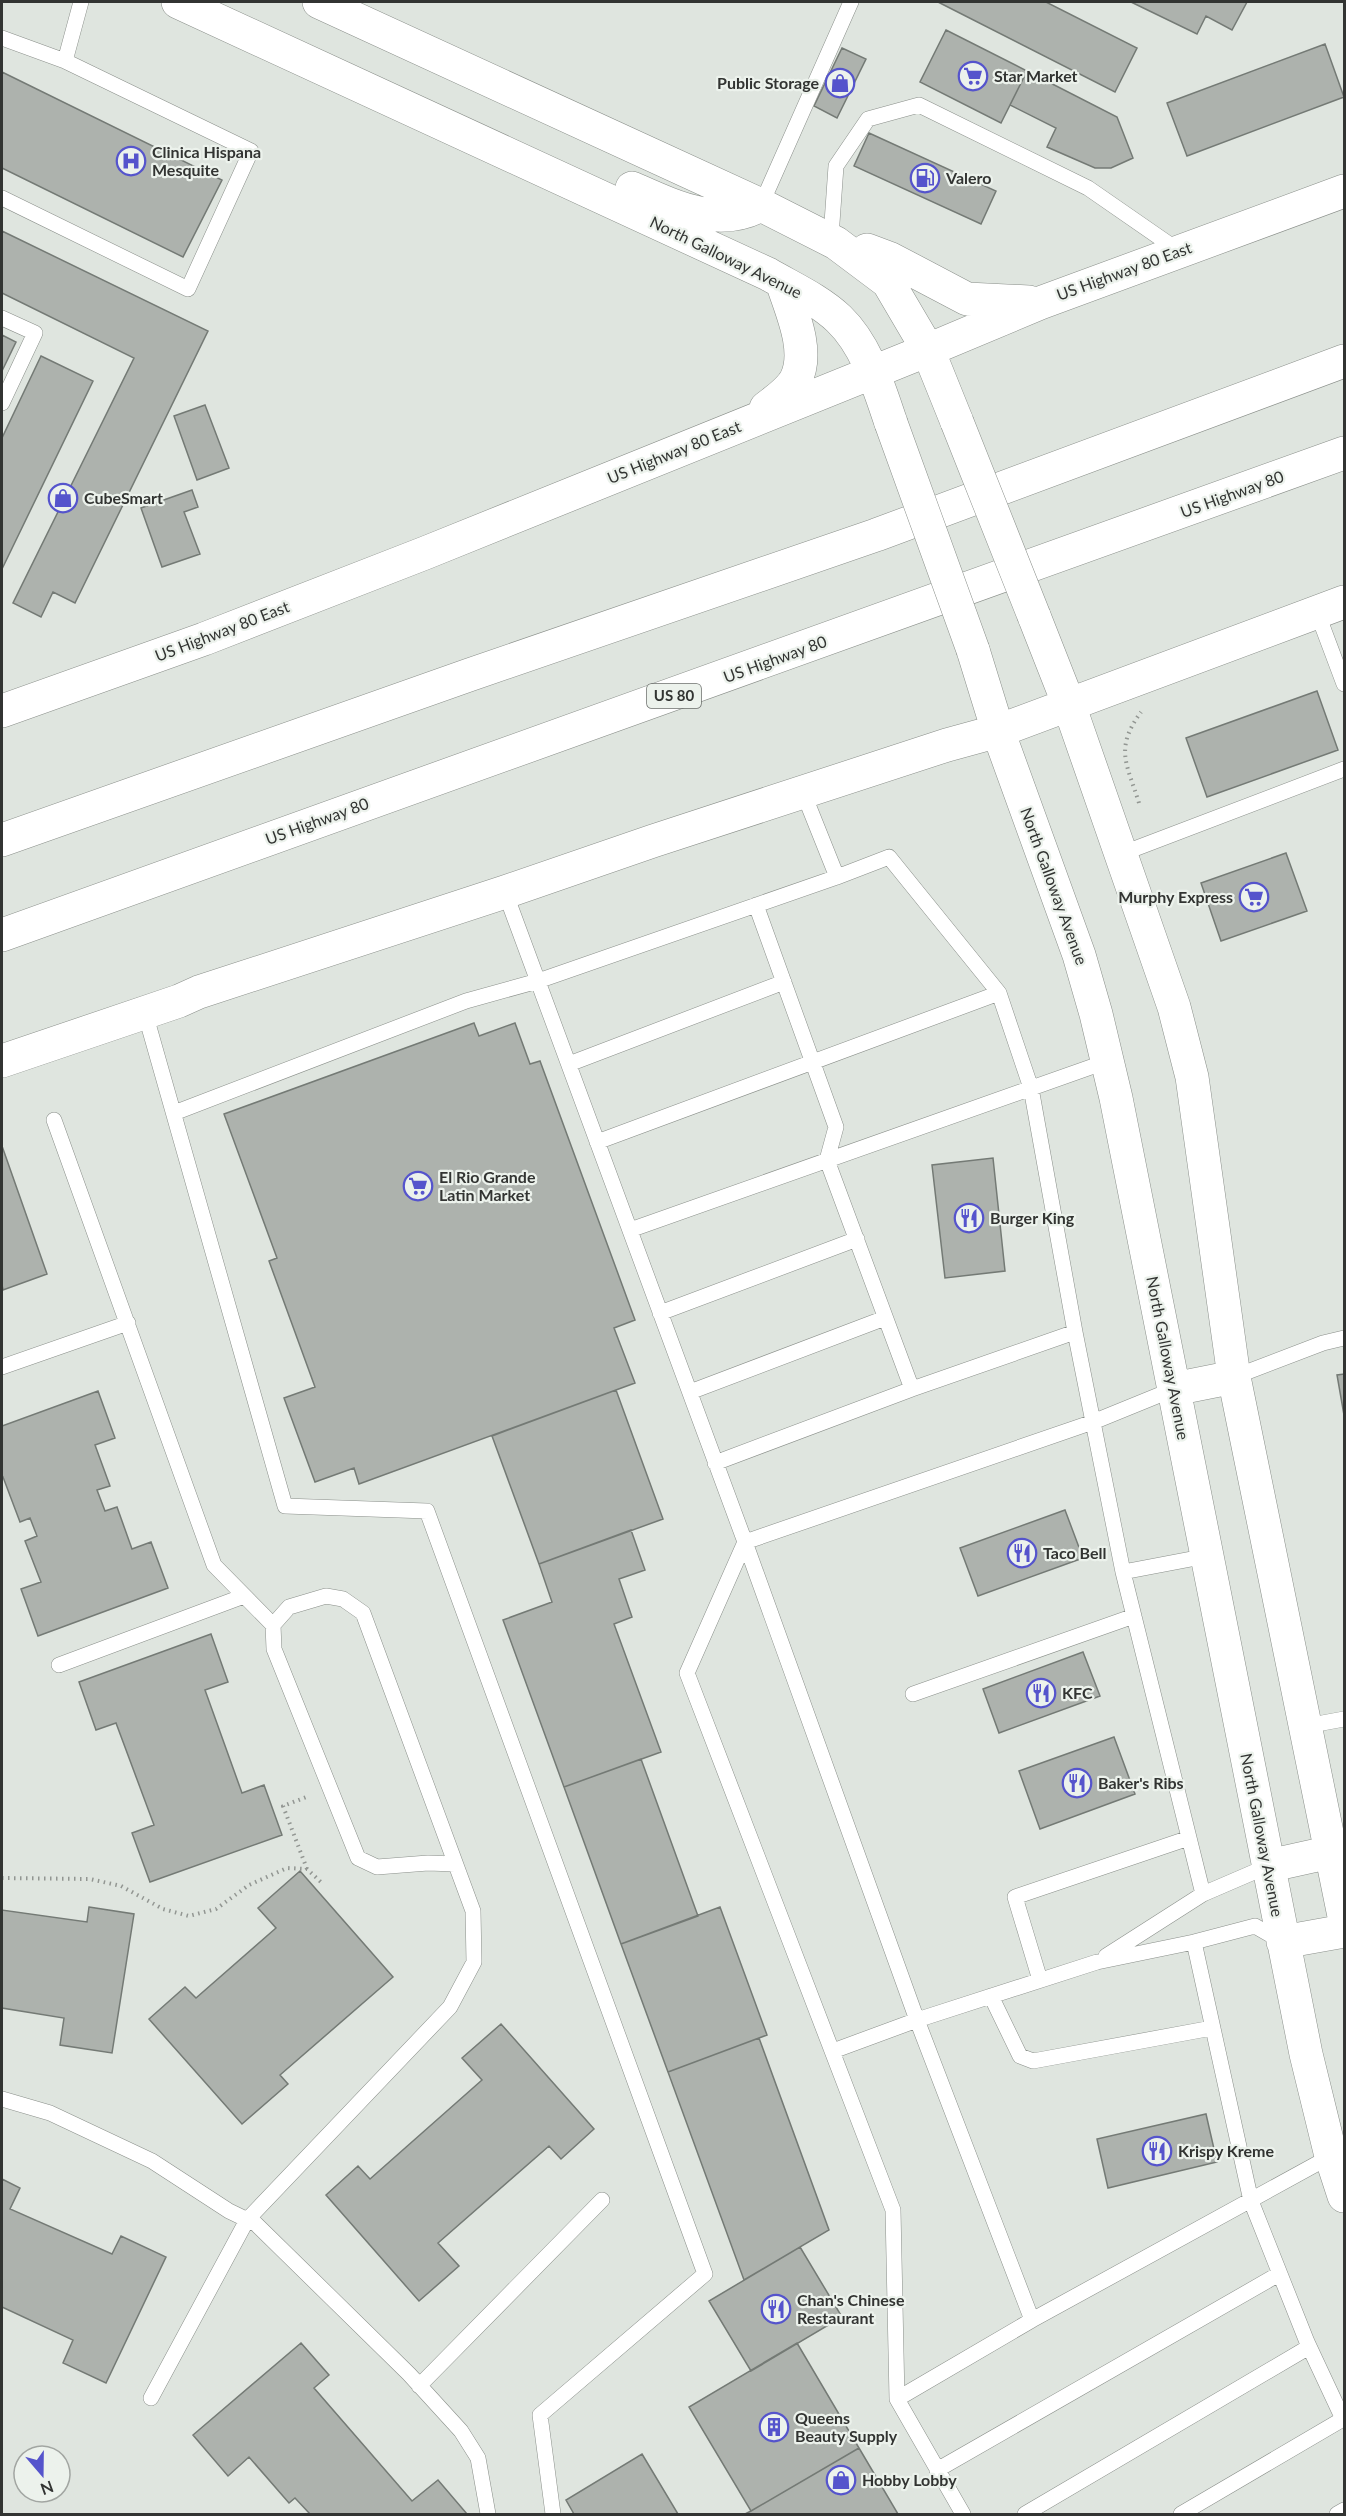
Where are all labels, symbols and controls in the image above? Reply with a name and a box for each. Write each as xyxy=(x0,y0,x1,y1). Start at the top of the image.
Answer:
supermarket icon: Star Market xyxy=(957,60,989,92)
place label: Star Market xyxy=(994,66,1078,85)
shop icon: Public Storage xyxy=(824,67,856,99)
place label: Public Storage xyxy=(717,73,819,92)
place label: Clinica Hispana Mesquite xyxy=(152,142,261,179)
hospital icon: Clinica Hispana Mesquite xyxy=(115,145,147,177)
fuel station icon: Valero xyxy=(909,162,941,194)
place label: Valero xyxy=(945,168,991,187)
street label: North Galloway Avenue xyxy=(647,212,805,302)
street label: US Highway 80 East xyxy=(1054,237,1194,304)
street label: US Highway 80 East xyxy=(604,416,744,487)
street label: US Highway 80 xyxy=(1178,466,1286,521)
shop icon: CubeSmart xyxy=(47,482,79,514)
place label: CubeSmart xyxy=(84,488,163,507)
street label: US Highway 80 East xyxy=(152,596,292,665)
street label: US Highway 80 xyxy=(721,631,829,686)
road number: US 80 xyxy=(647,684,701,708)
street label: US Highway 80 xyxy=(263,793,371,848)
street label: North Galloway Avenue xyxy=(1017,804,1092,967)
supermarket icon: Murphy Express xyxy=(1238,881,1270,913)
place label: Murphy Express xyxy=(1118,887,1233,906)
place label: El Rio Grande Latin Market xyxy=(439,1167,536,1204)
supermarket icon: El Rio Grande Latin Market xyxy=(402,1170,434,1202)
restaurant icon: Burger King xyxy=(953,1202,985,1234)
place label: Burger King xyxy=(990,1208,1075,1227)
street label: North Galloway Avenue xyxy=(1143,1274,1194,1441)
restaurant icon: Taco Bell xyxy=(1006,1537,1038,1569)
place label: Taco Bell xyxy=(1043,1543,1107,1562)
restaurant icon: KFC xyxy=(1025,1677,1057,1709)
place label: KFC xyxy=(1062,1683,1093,1702)
street label: North Galloway Avenue xyxy=(1237,1751,1288,1918)
restaurant icon: Baker's Ribs xyxy=(1061,1767,1093,1799)
place label: Baker's Ribs xyxy=(1098,1773,1184,1792)
restaurant icon: Krispy Kreme xyxy=(1141,2135,1173,2167)
place label: Krispy Kreme xyxy=(1178,2141,1274,2160)
place label: Chan's Chinese Restaurant xyxy=(797,2290,905,2327)
restaurant icon: Chan's Chinese Restaurant xyxy=(760,2293,792,2325)
place label: Queens Beauty Supply xyxy=(795,2408,898,2445)
building icon: Queens Beauty Supply xyxy=(758,2411,790,2443)
north arrow xyxy=(12,2444,72,2504)
shop icon: Hobby Lobby xyxy=(825,2464,857,2496)
place label: Hobby Lobby xyxy=(862,2470,957,2489)
text: N xyxy=(38,2478,56,2500)

